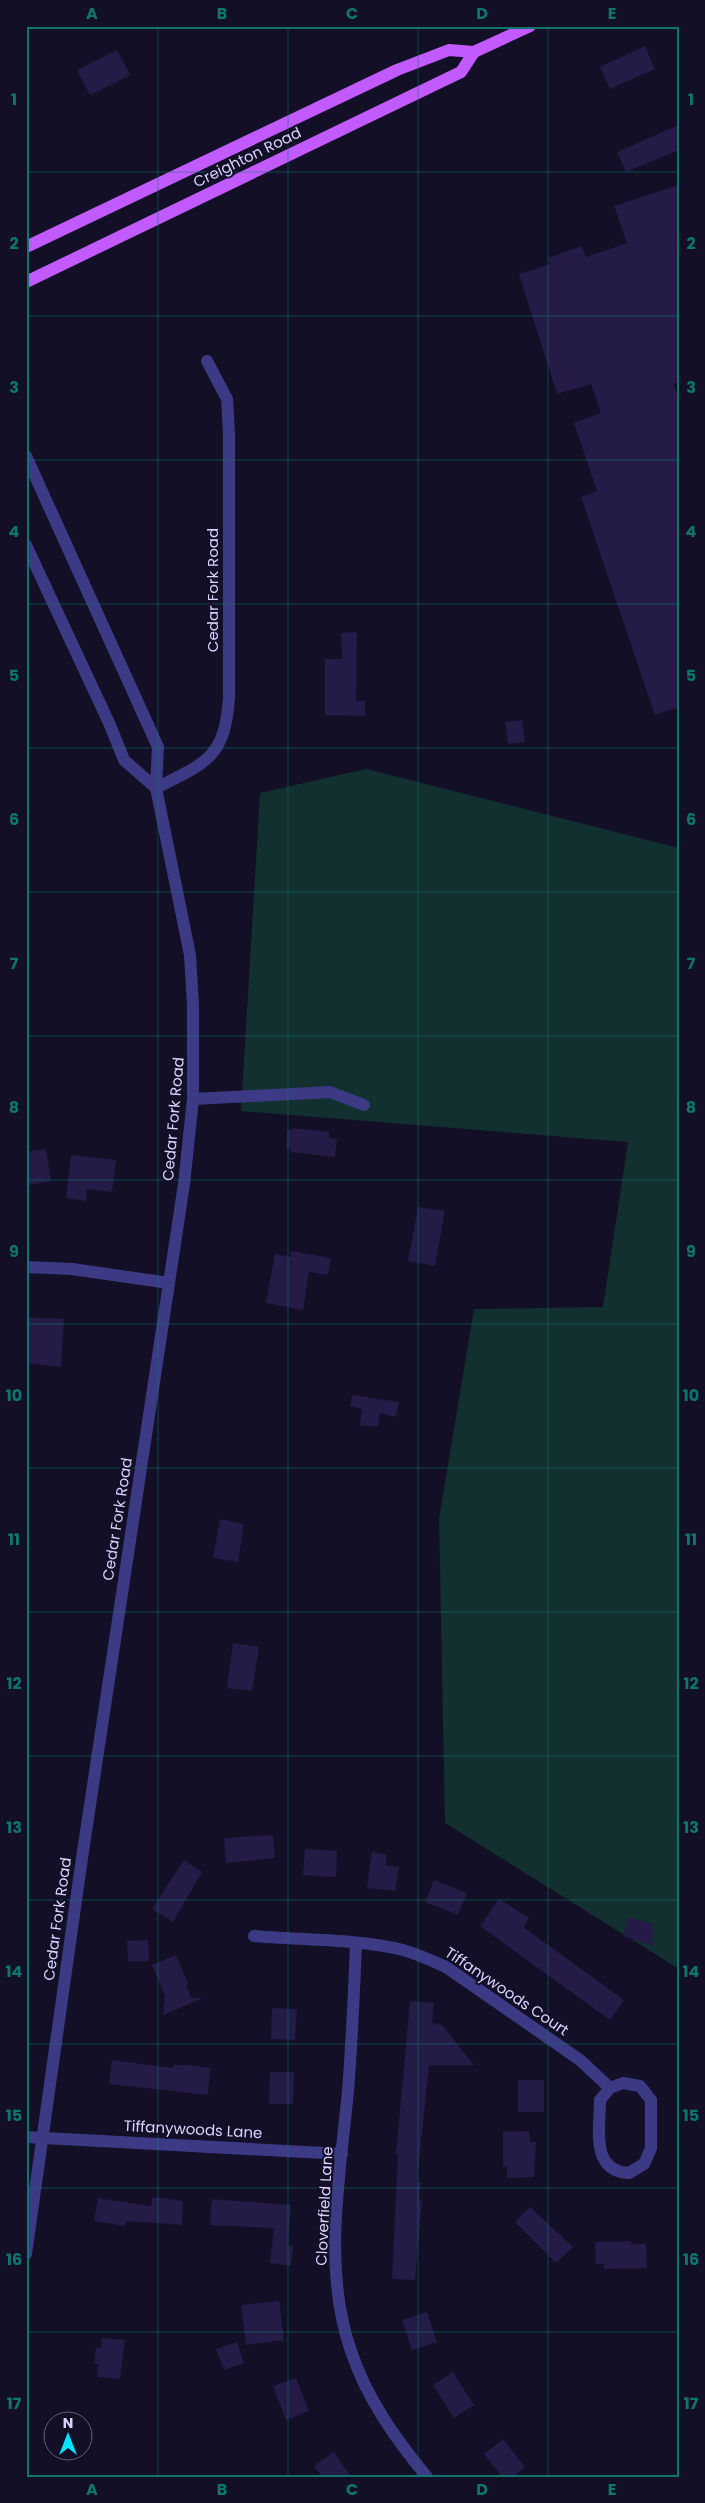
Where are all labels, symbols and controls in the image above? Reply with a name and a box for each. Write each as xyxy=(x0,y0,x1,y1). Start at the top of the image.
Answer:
text: A xyxy=(86,2,98,25)
text: B xyxy=(217,2,227,25)
text: C xyxy=(346,2,358,25)
text: D xyxy=(476,2,488,25)
text: E xyxy=(608,2,616,25)
text: 1 xyxy=(11,88,17,111)
text: 1 xyxy=(688,88,694,111)
street label: Creighton Road xyxy=(190,122,304,192)
text: 2 xyxy=(9,232,19,255)
text: 2 xyxy=(686,232,696,255)
text: 3 xyxy=(9,376,19,399)
text: 3 xyxy=(686,376,696,399)
text: 4 xyxy=(9,520,20,543)
text: 4 xyxy=(686,520,697,543)
street label: Cedar Fork Road xyxy=(202,528,223,652)
text: 5 xyxy=(9,664,19,687)
text: 5 xyxy=(686,664,696,687)
text: 6 xyxy=(9,808,19,831)
text: 6 xyxy=(686,808,696,831)
text: 7 xyxy=(10,952,19,975)
text: 7 xyxy=(687,952,696,975)
street label: Cedar Fork Road xyxy=(157,1056,189,1182)
text: 8 xyxy=(9,1096,19,1119)
text: 8 xyxy=(686,1096,696,1119)
text: 9 xyxy=(9,1240,19,1263)
text: 9 xyxy=(686,1240,696,1263)
text: 10 xyxy=(6,1384,22,1407)
text: 10 xyxy=(683,1384,699,1407)
street label: Cedar Fork Road xyxy=(97,1456,137,1582)
text: 11 xyxy=(8,1528,20,1551)
text: 11 xyxy=(685,1528,697,1551)
text: 12 xyxy=(6,1672,22,1695)
text: 12 xyxy=(683,1672,699,1695)
text: 13 xyxy=(6,1816,22,1839)
text: 13 xyxy=(683,1816,699,1839)
street label: Cedar Fork Road xyxy=(38,1856,76,1982)
street label: Tiffanywoods Court xyxy=(441,1942,573,2040)
text: 14 xyxy=(6,1960,23,1983)
text: 14 xyxy=(683,1960,700,1983)
text: 15 xyxy=(6,2104,22,2127)
text: 15 xyxy=(683,2104,699,2127)
street label: Tiffanywoods Lane xyxy=(123,2115,263,2143)
street label: Cloverfield Lane xyxy=(310,2146,338,2266)
text: 16 xyxy=(6,2248,22,2271)
text: 16 xyxy=(683,2248,699,2271)
text: 17 xyxy=(7,2392,22,2415)
text: 17 xyxy=(684,2392,699,2415)
north arrow xyxy=(42,2410,92,2460)
text: N xyxy=(63,2413,73,2433)
text: A xyxy=(86,2478,98,2501)
text: B xyxy=(217,2478,227,2501)
text: C xyxy=(346,2478,358,2501)
text: D xyxy=(476,2478,488,2501)
text: E xyxy=(608,2478,616,2501)

